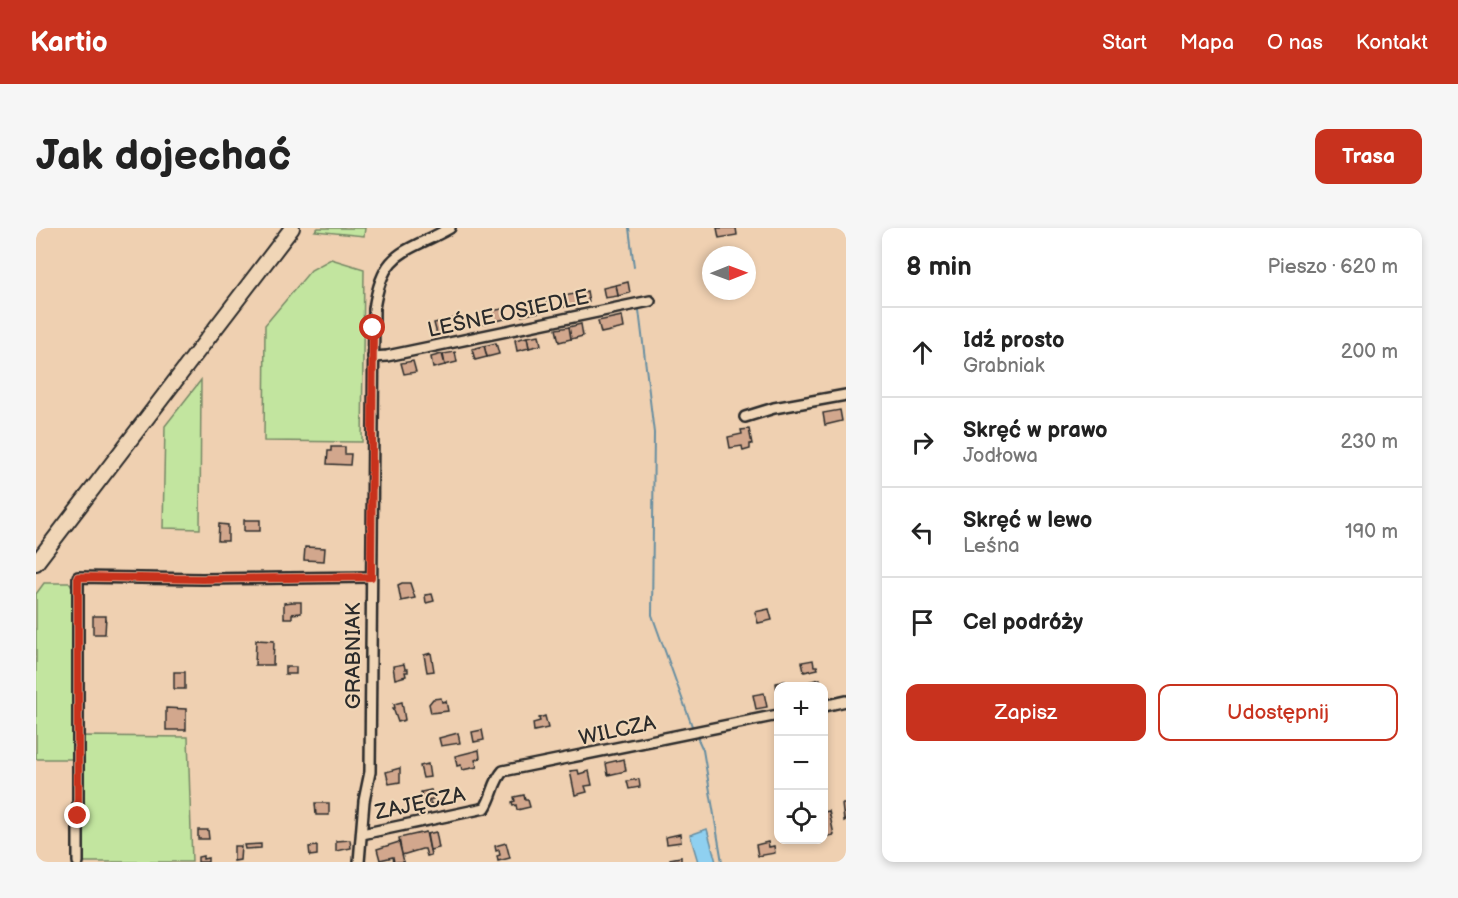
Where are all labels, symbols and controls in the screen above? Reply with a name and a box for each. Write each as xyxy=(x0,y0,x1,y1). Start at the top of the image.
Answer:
text: Kartio xyxy=(30,26,108,59)
text: Start xyxy=(1102,30,1147,55)
text: Mapa xyxy=(1180,30,1234,55)
text: O nas xyxy=(1267,30,1323,55)
text: Kontakt xyxy=(1356,30,1428,55)
button: Trasa xyxy=(1315,129,1422,184)
text: Jak dojechać xyxy=(36,131,291,182)
north arrow xyxy=(702,246,756,300)
text: 8 min xyxy=(906,252,972,283)
text: Pieszo · 620 m xyxy=(1268,255,1398,279)
street label: LEŚNE OSIEDLE xyxy=(425,284,591,343)
route start xyxy=(359,314,385,340)
text: Idź prosto xyxy=(963,327,1065,354)
icon: ahead xyxy=(906,336,939,369)
text: 200 m xyxy=(1341,340,1398,364)
text: Grabniak xyxy=(963,354,1044,378)
text: Skręć w prawo xyxy=(963,417,1108,444)
icon: right xyxy=(906,426,939,459)
text: 230 m xyxy=(1341,430,1398,454)
text: Jodłowa xyxy=(963,444,1038,468)
text: Skręć w lewo xyxy=(963,507,1092,534)
icon: left xyxy=(906,516,939,549)
text: 190 m xyxy=(1345,520,1398,544)
text: Leśna xyxy=(963,534,1020,558)
street label: GRABNIAK xyxy=(341,602,366,709)
icon: arrive xyxy=(906,606,939,639)
text: Cel podróży xyxy=(963,609,1083,636)
map controls xyxy=(774,682,828,844)
button: + xyxy=(774,682,828,736)
button: Zapisz xyxy=(906,684,1146,741)
button: Udostępnij xyxy=(1158,684,1398,741)
street label: WILCZA xyxy=(576,710,658,751)
button: − xyxy=(774,736,828,790)
street label: ZAJĘCZA xyxy=(372,782,467,825)
button: locate xyxy=(774,790,828,844)
route end xyxy=(64,802,90,828)

